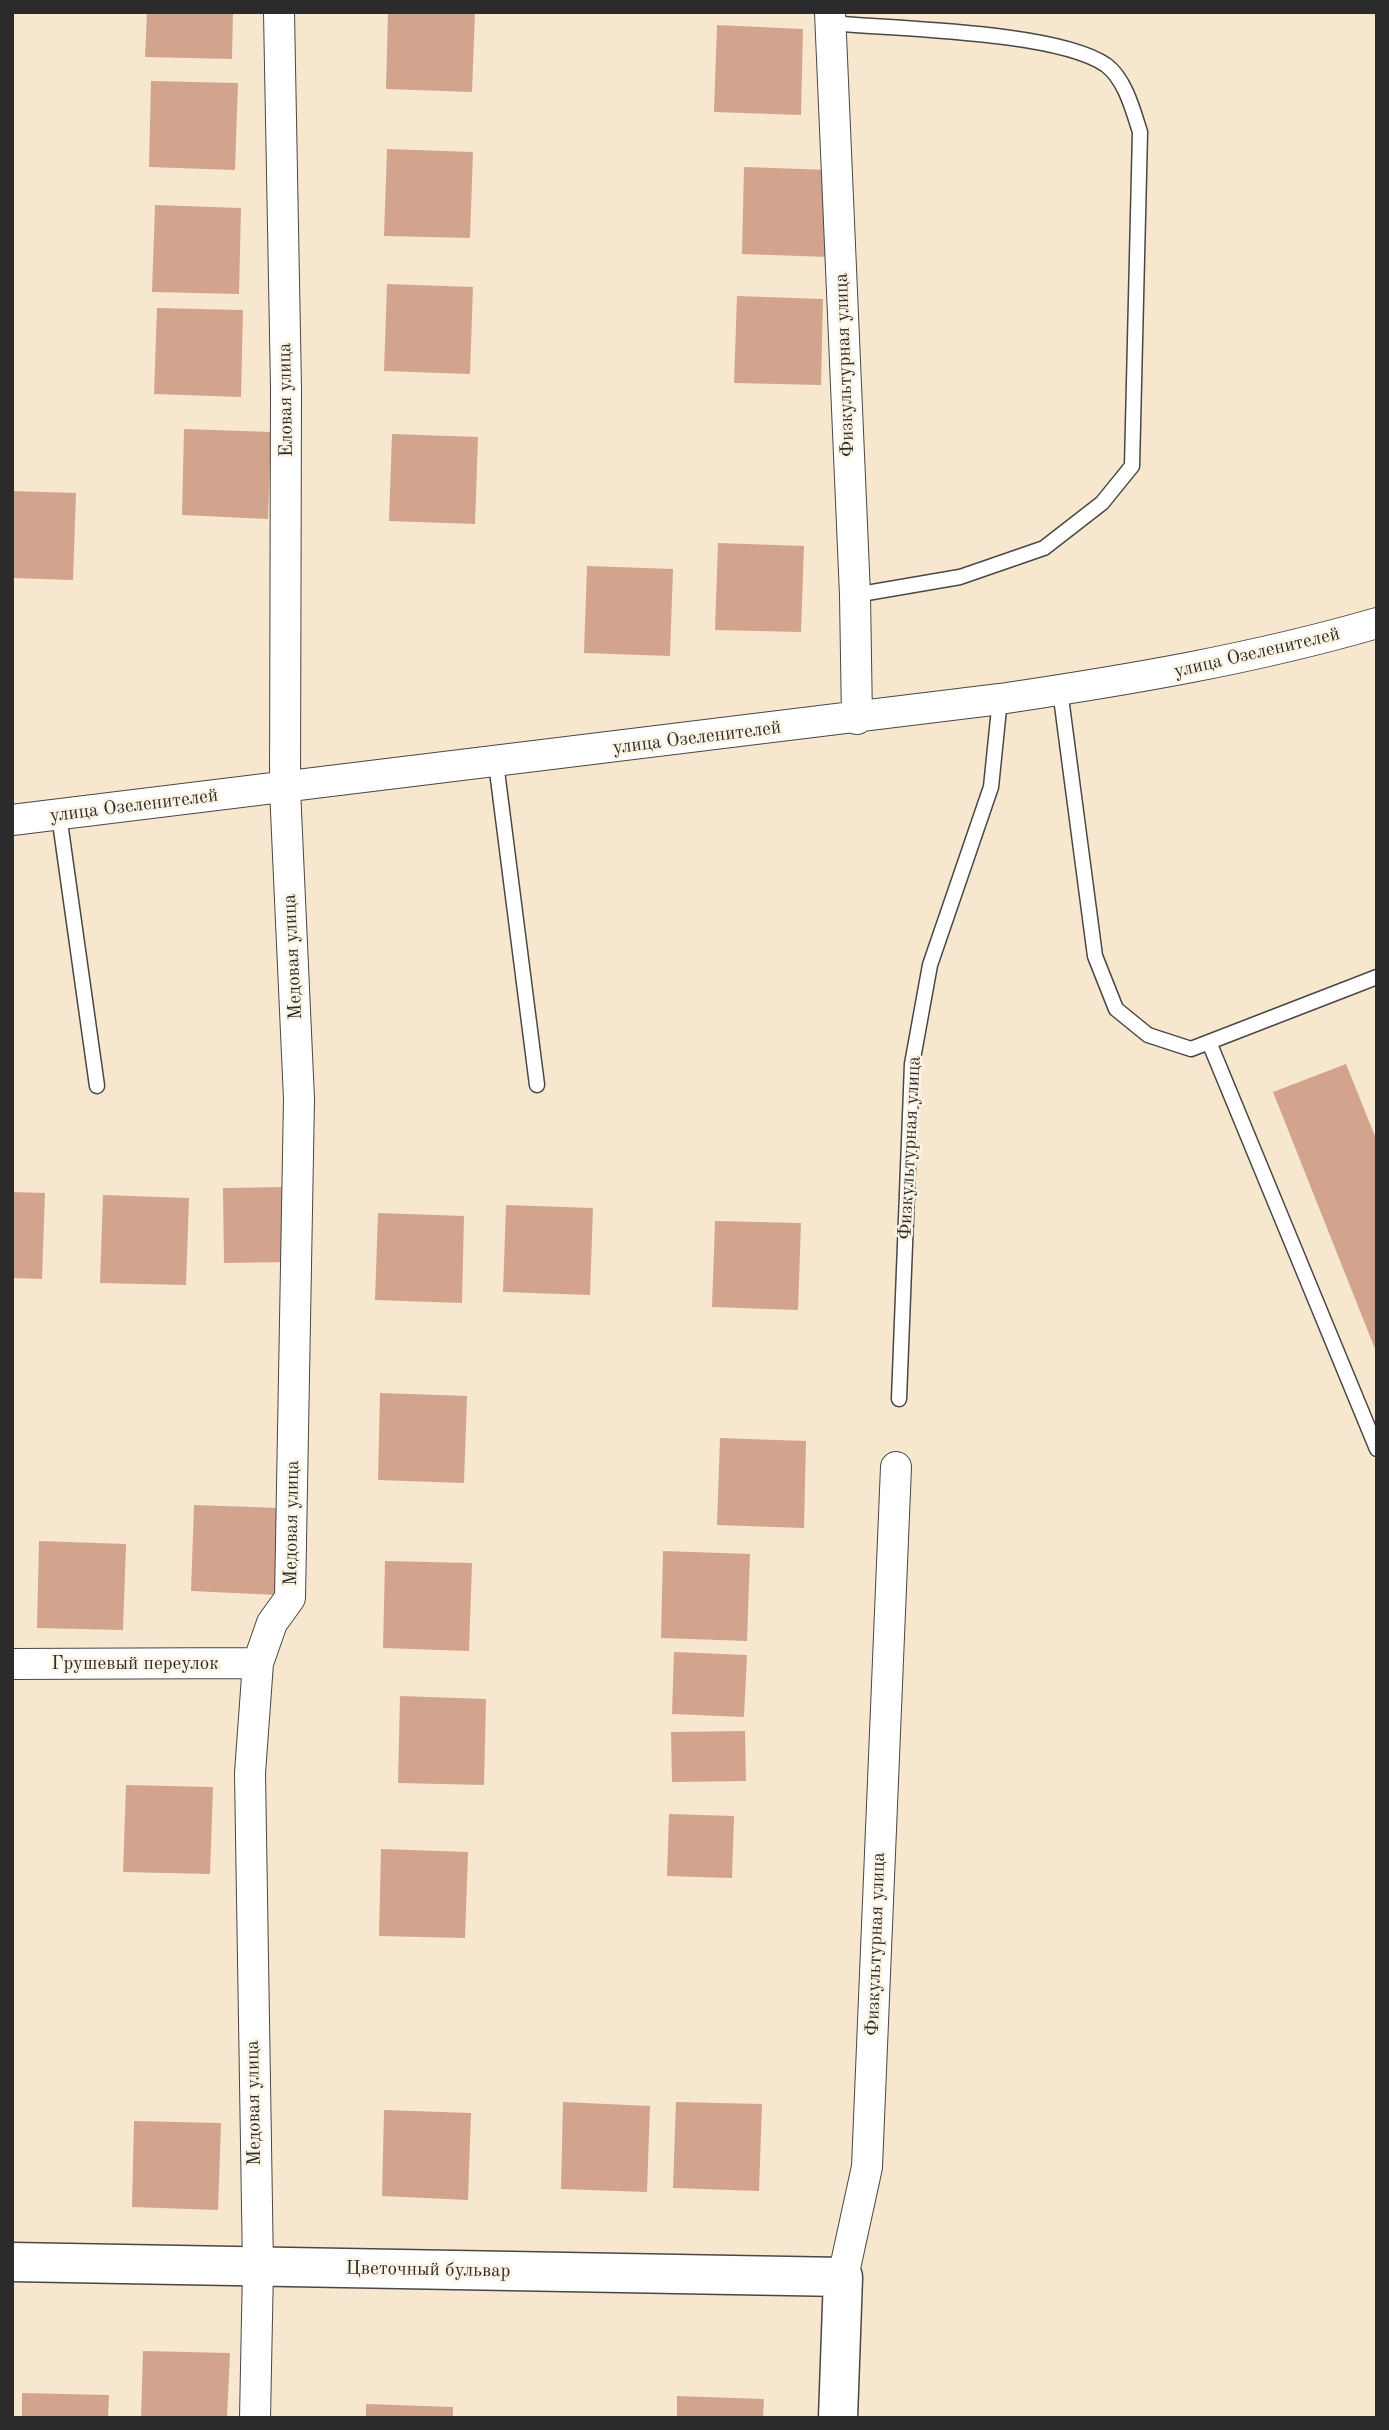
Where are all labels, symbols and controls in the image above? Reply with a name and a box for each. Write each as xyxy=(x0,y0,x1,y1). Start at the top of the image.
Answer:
street label: Физкультурная улица xyxy=(830,273,860,457)
street label: Еловая улица xyxy=(274,343,298,457)
street label: улица Озеленителей xyxy=(1172,623,1342,683)
street label: улица Озеленителей xyxy=(612,716,782,760)
street label: улица Озеленителей xyxy=(49,784,219,828)
street label: Медовая улица xyxy=(278,894,308,1020)
street label: Физкультурная улица xyxy=(894,1056,926,1240)
street label: Медовая улица xyxy=(280,1460,304,1586)
street label: Грушевый переулок xyxy=(51,1653,219,1675)
street label: Физкультурная улица xyxy=(861,1852,891,2036)
street label: Медовая улица xyxy=(242,2040,266,2166)
street label: Цветочный бульвар xyxy=(345,2257,511,2283)

